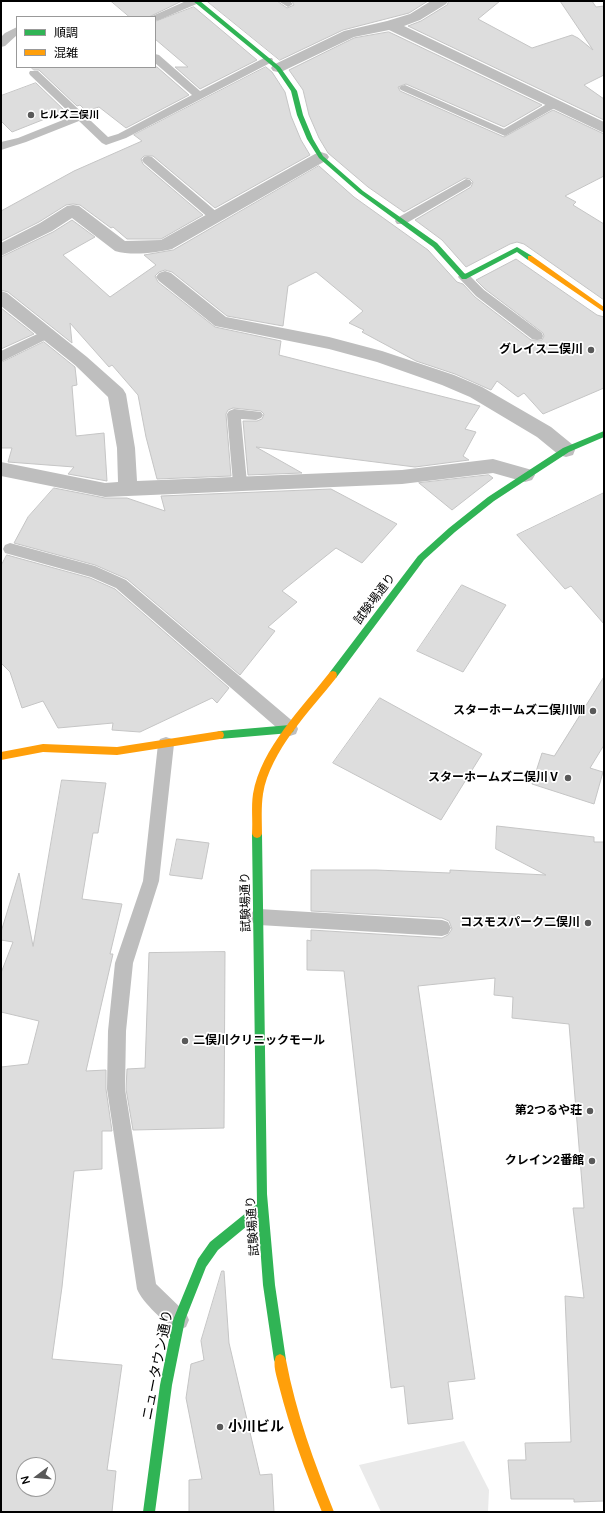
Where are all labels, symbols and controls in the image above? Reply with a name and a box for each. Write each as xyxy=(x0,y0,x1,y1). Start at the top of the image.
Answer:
legend xyxy=(16,16,156,68)
text: 順調 xyxy=(54,24,78,41)
text: 混雑 xyxy=(54,44,78,61)
place label: ヒルズ二俣川 xyxy=(39,109,99,121)
marker: ヒルズ二俣川 xyxy=(26,110,36,120)
place label: グレイス二俣川 xyxy=(499,343,583,357)
marker: グレイス二俣川 xyxy=(586,345,596,355)
street label: 試験場通り xyxy=(351,571,399,627)
place label: スターホームズ二俣川Ⅷ xyxy=(453,704,585,718)
marker: スターホームズ二俣川Ⅷ xyxy=(588,706,598,716)
place label: スターホームズ二俣川Ⅴ xyxy=(428,771,560,785)
marker: スターホームズ二俣川Ⅴ xyxy=(563,773,573,783)
street label: 試験場通り xyxy=(238,872,254,932)
place label: コスモスパーク二俣川 xyxy=(460,916,580,930)
marker: コスモスパーク二俣川 xyxy=(583,918,593,928)
place label: 二俣川クリニックモール xyxy=(193,1034,325,1048)
marker: 二俣川クリニックモール xyxy=(180,1036,190,1046)
place label: 第2つるや荘 xyxy=(515,1104,582,1118)
marker: 第2つるや荘 xyxy=(585,1106,595,1116)
place label: クレイン2番館 xyxy=(505,1154,584,1168)
marker: クレイン2番館 xyxy=(587,1156,597,1166)
street label: 試験場通り xyxy=(244,1196,262,1256)
street label: ニュータウン通り xyxy=(139,1308,177,1422)
place label: 小川ビル xyxy=(228,1419,284,1435)
marker: 小川ビル xyxy=(215,1422,225,1432)
north arrow xyxy=(16,1457,56,1497)
text: N xyxy=(17,1474,33,1486)

